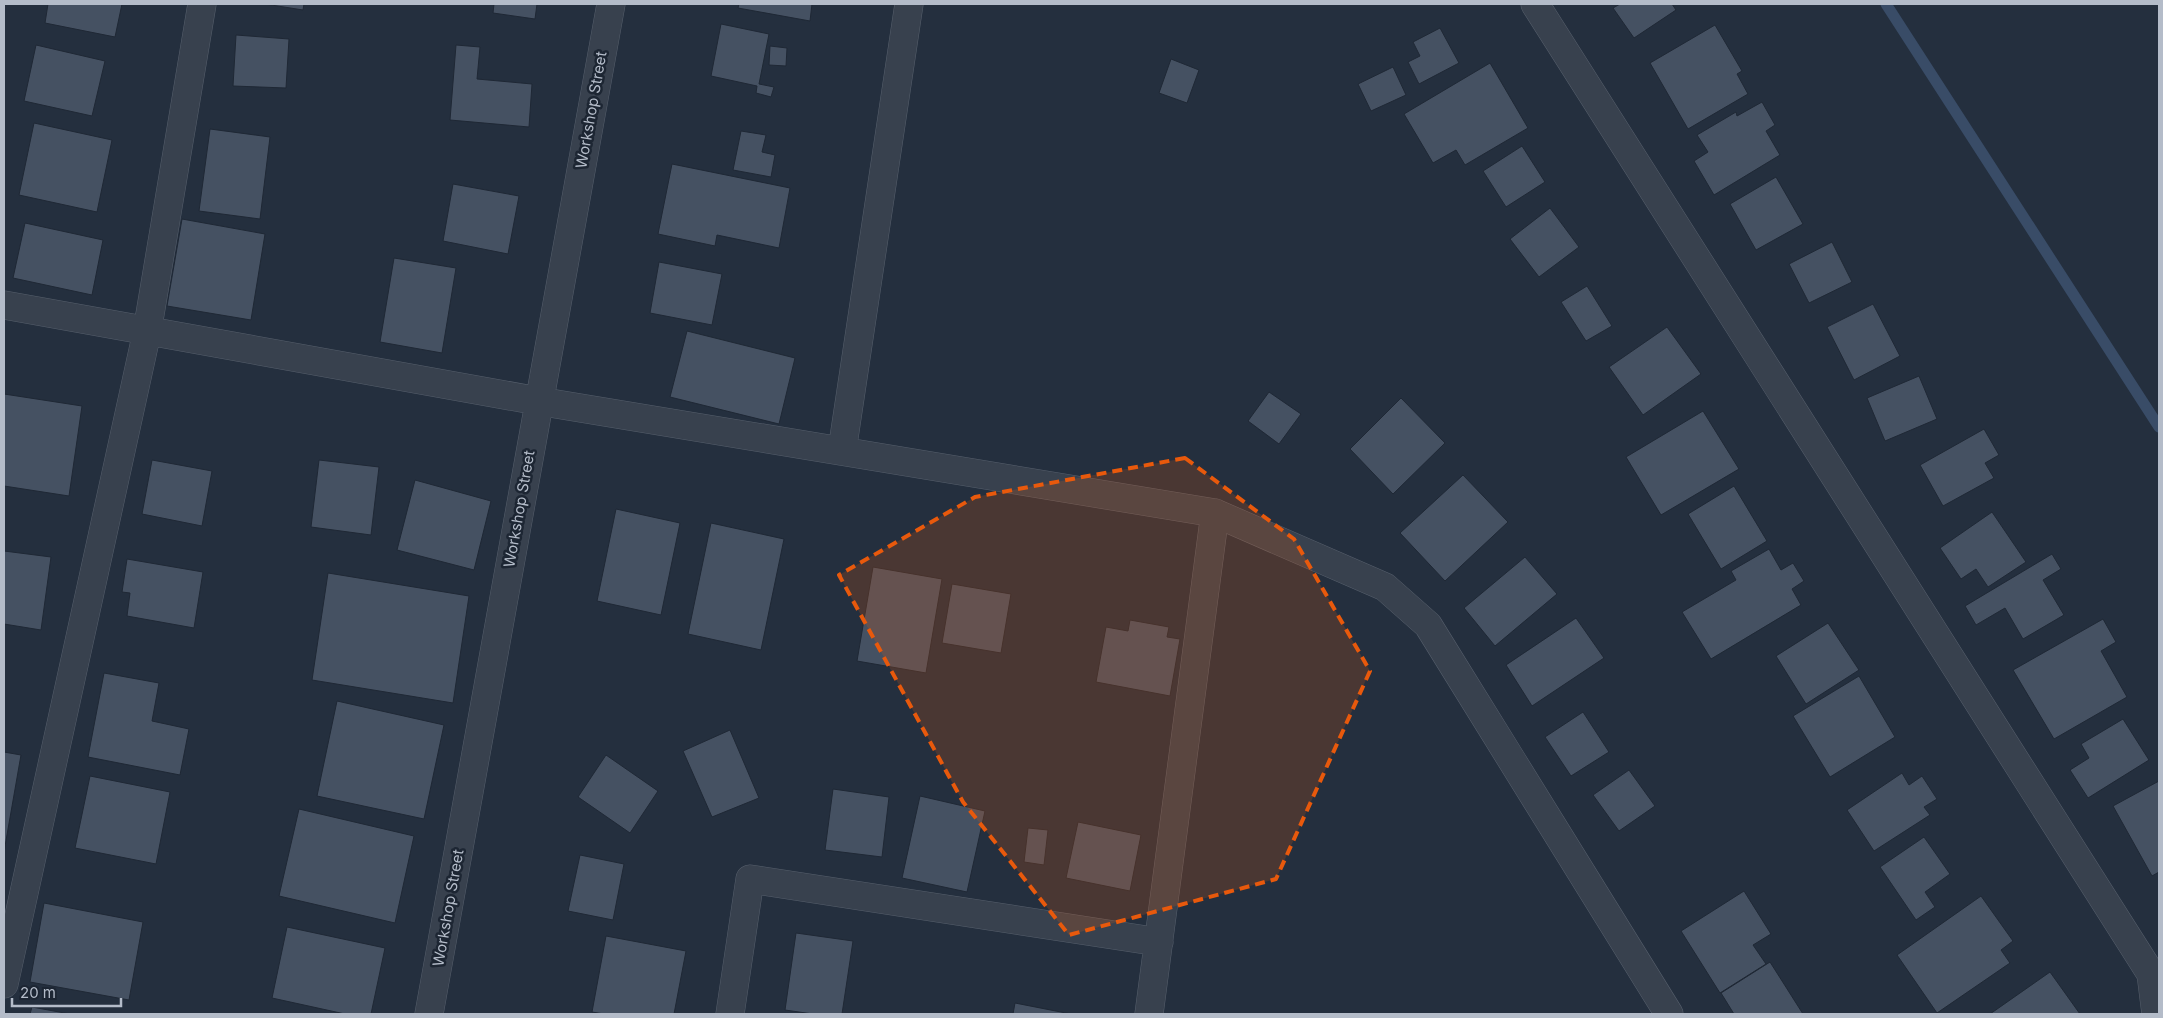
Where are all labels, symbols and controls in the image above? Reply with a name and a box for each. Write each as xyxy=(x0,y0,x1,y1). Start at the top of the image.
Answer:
street label: Workshop Street xyxy=(571,50,611,170)
street label: Workshop Street xyxy=(499,449,539,569)
street label: Workshop Street xyxy=(428,848,468,968)
scale bar xyxy=(12,976,121,1008)
text: 20 m xyxy=(20,983,56,1002)

